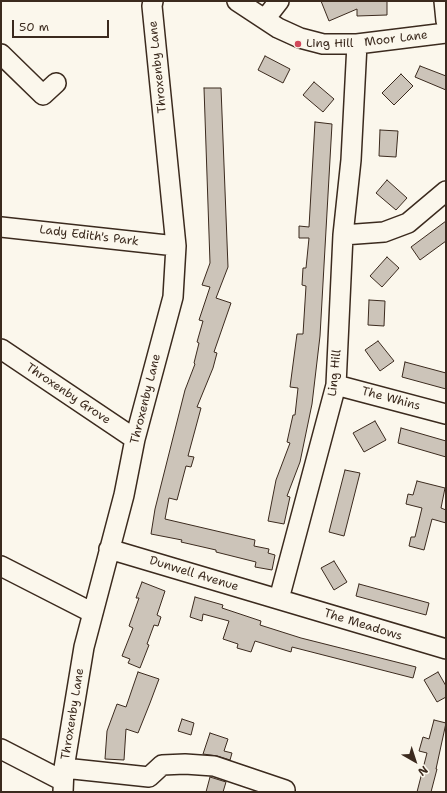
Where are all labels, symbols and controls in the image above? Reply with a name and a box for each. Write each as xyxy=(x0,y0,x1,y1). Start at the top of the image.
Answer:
scale bar xyxy=(14,12,111,38)
text: 50 m xyxy=(19,19,49,35)
street label: Throxenby Lane xyxy=(146,20,170,114)
street label: Moor Lane xyxy=(364,28,428,50)
place label: Ling Hill xyxy=(306,37,353,51)
marker: Ling Hill xyxy=(293,39,303,49)
street label: Lady Edith's Park xyxy=(38,223,140,249)
street label: Ling Hill xyxy=(325,349,345,397)
street label: Throxenby Lane xyxy=(128,352,164,446)
street label: Throxenby Grove xyxy=(23,360,113,428)
street label: The Whins xyxy=(360,384,422,414)
street label: Dunwell Avenue xyxy=(148,554,240,594)
street label: The Meadows xyxy=(322,606,404,644)
street label: Throxenby Lane xyxy=(59,667,87,761)
north arrow xyxy=(395,741,435,781)
text: N xyxy=(415,762,431,779)

